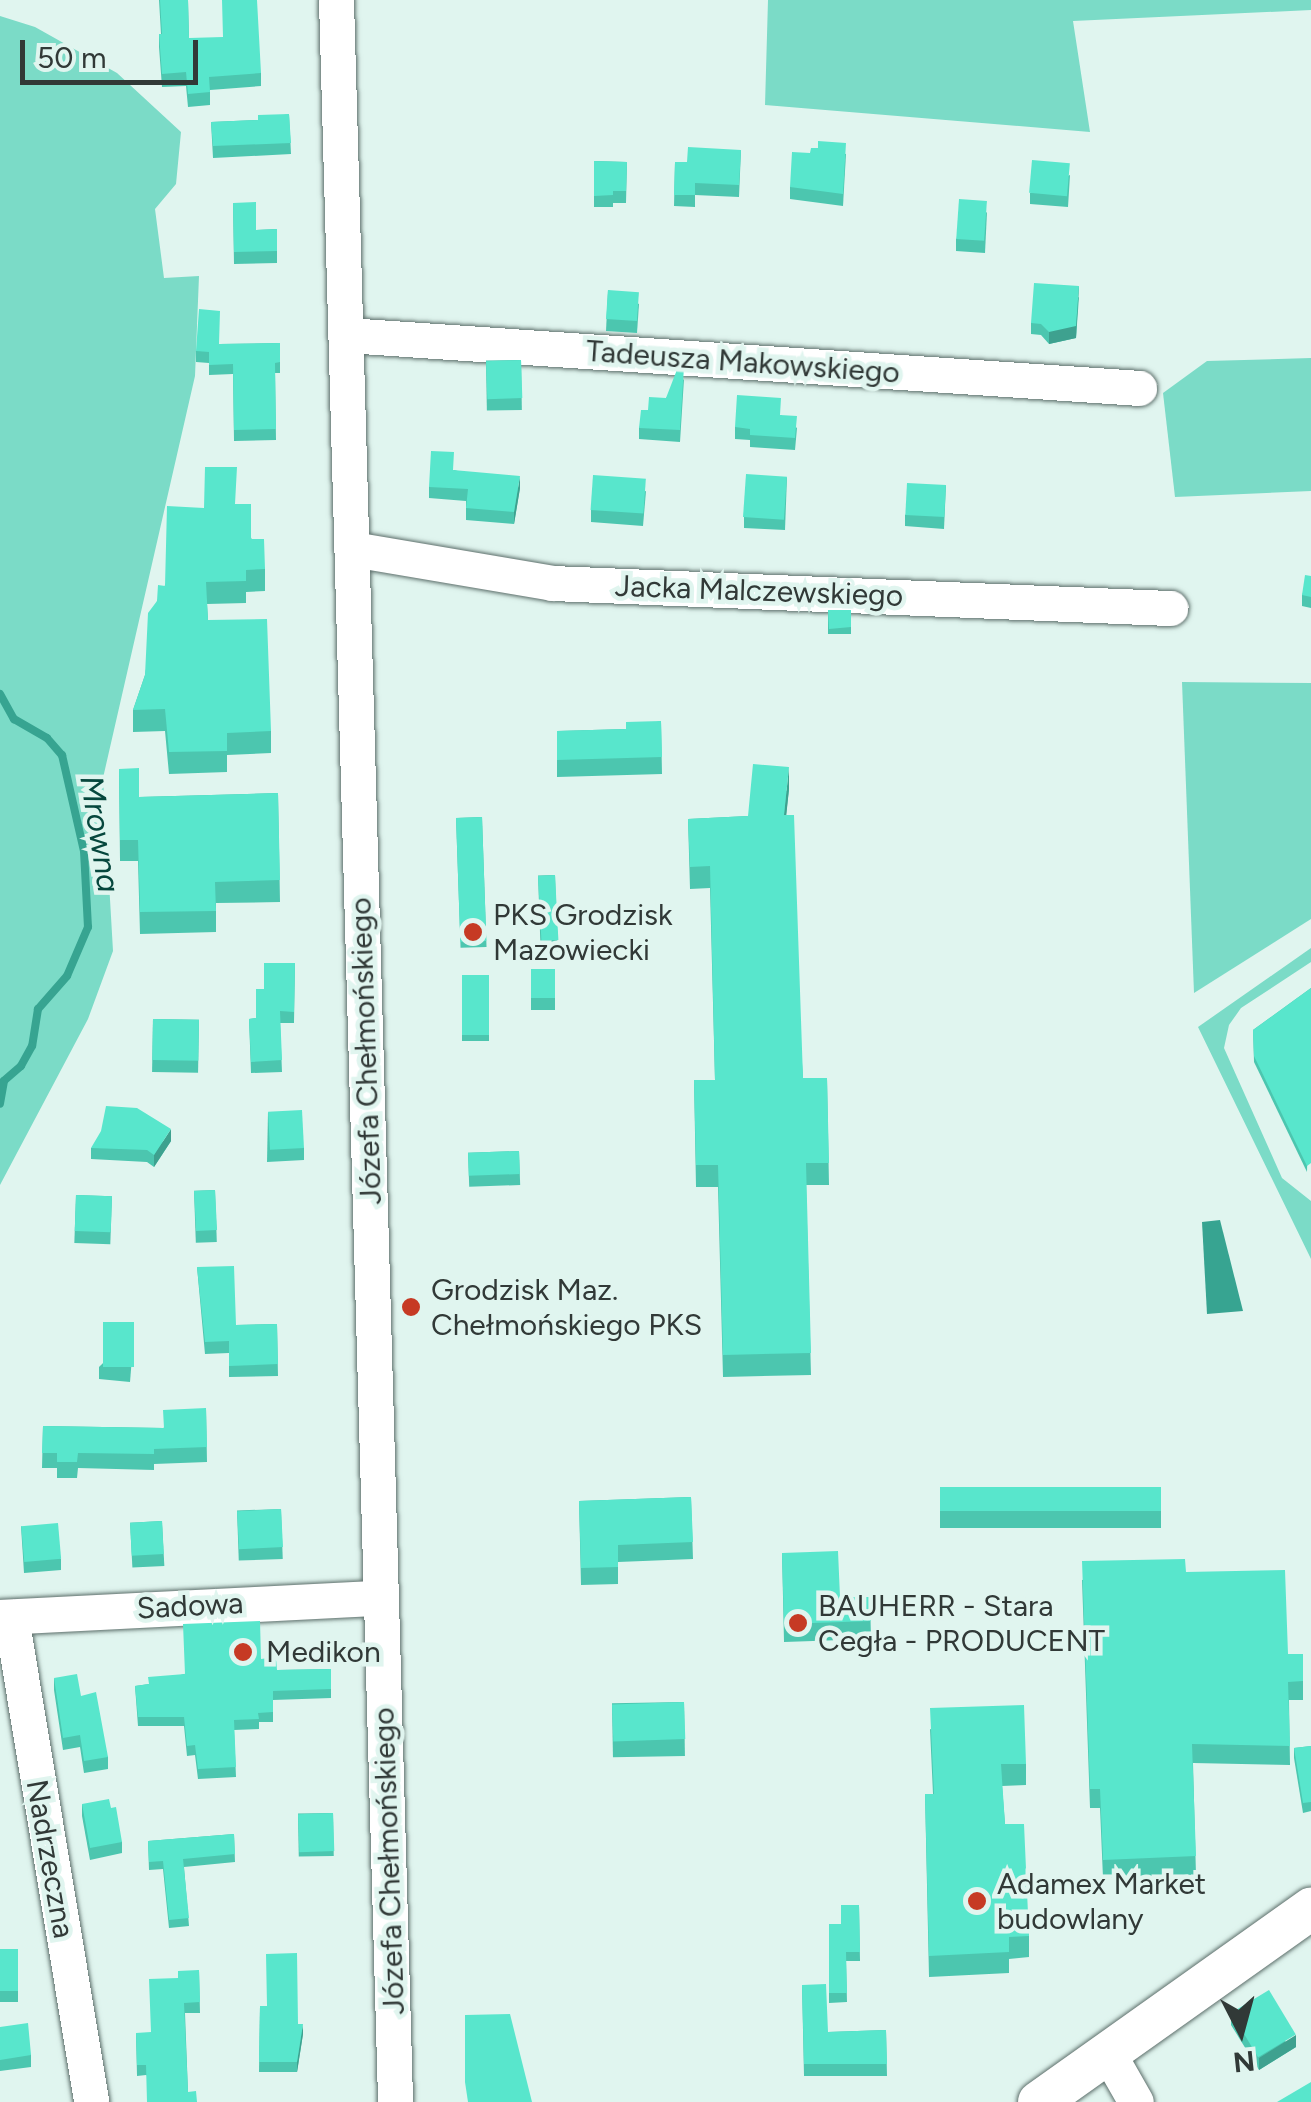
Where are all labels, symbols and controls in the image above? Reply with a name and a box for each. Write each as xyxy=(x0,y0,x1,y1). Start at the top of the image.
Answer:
scale bar xyxy=(25,20,202,82)
text: 50 m xyxy=(37,39,106,76)
street label: Tadeusza Makowskiego xyxy=(585,333,901,391)
street label: Jacka Malczewskiego xyxy=(614,568,904,614)
water label: Mrowna xyxy=(72,773,128,895)
street label: Józefa Chełmońskiego xyxy=(343,897,389,1205)
place label: PKS Grodzisk Mazowiecki xyxy=(493,897,673,968)
marker: PKS Grodzisk Mazowiecki xyxy=(462,921,484,943)
place label: Grodzisk Maz. Chełmońskiego PKS xyxy=(431,1272,702,1342)
marker: Grodzisk Maz. Chełmońskiego PKS xyxy=(400,1296,422,1318)
street label: Sadowa xyxy=(136,1585,244,1627)
place label: BAUHERR - Stara Cegła - PRODUCENT xyxy=(818,1588,1105,1658)
marker: BAUHERR - Stara Cegła - PRODUCENT xyxy=(787,1612,809,1634)
place label: Medikon xyxy=(266,1634,381,1670)
marker: Medikon xyxy=(230,1639,256,1665)
street label: Józefa Chełmońskiego xyxy=(366,1707,412,2015)
street label: Nadrzeczna xyxy=(18,1777,82,1941)
place label: Adamex Market budowlany xyxy=(997,1866,1206,1936)
marker: Adamex Market budowlany xyxy=(966,1890,988,1912)
north arrow xyxy=(1191,1982,1291,2082)
text: N xyxy=(1232,2044,1257,2080)

